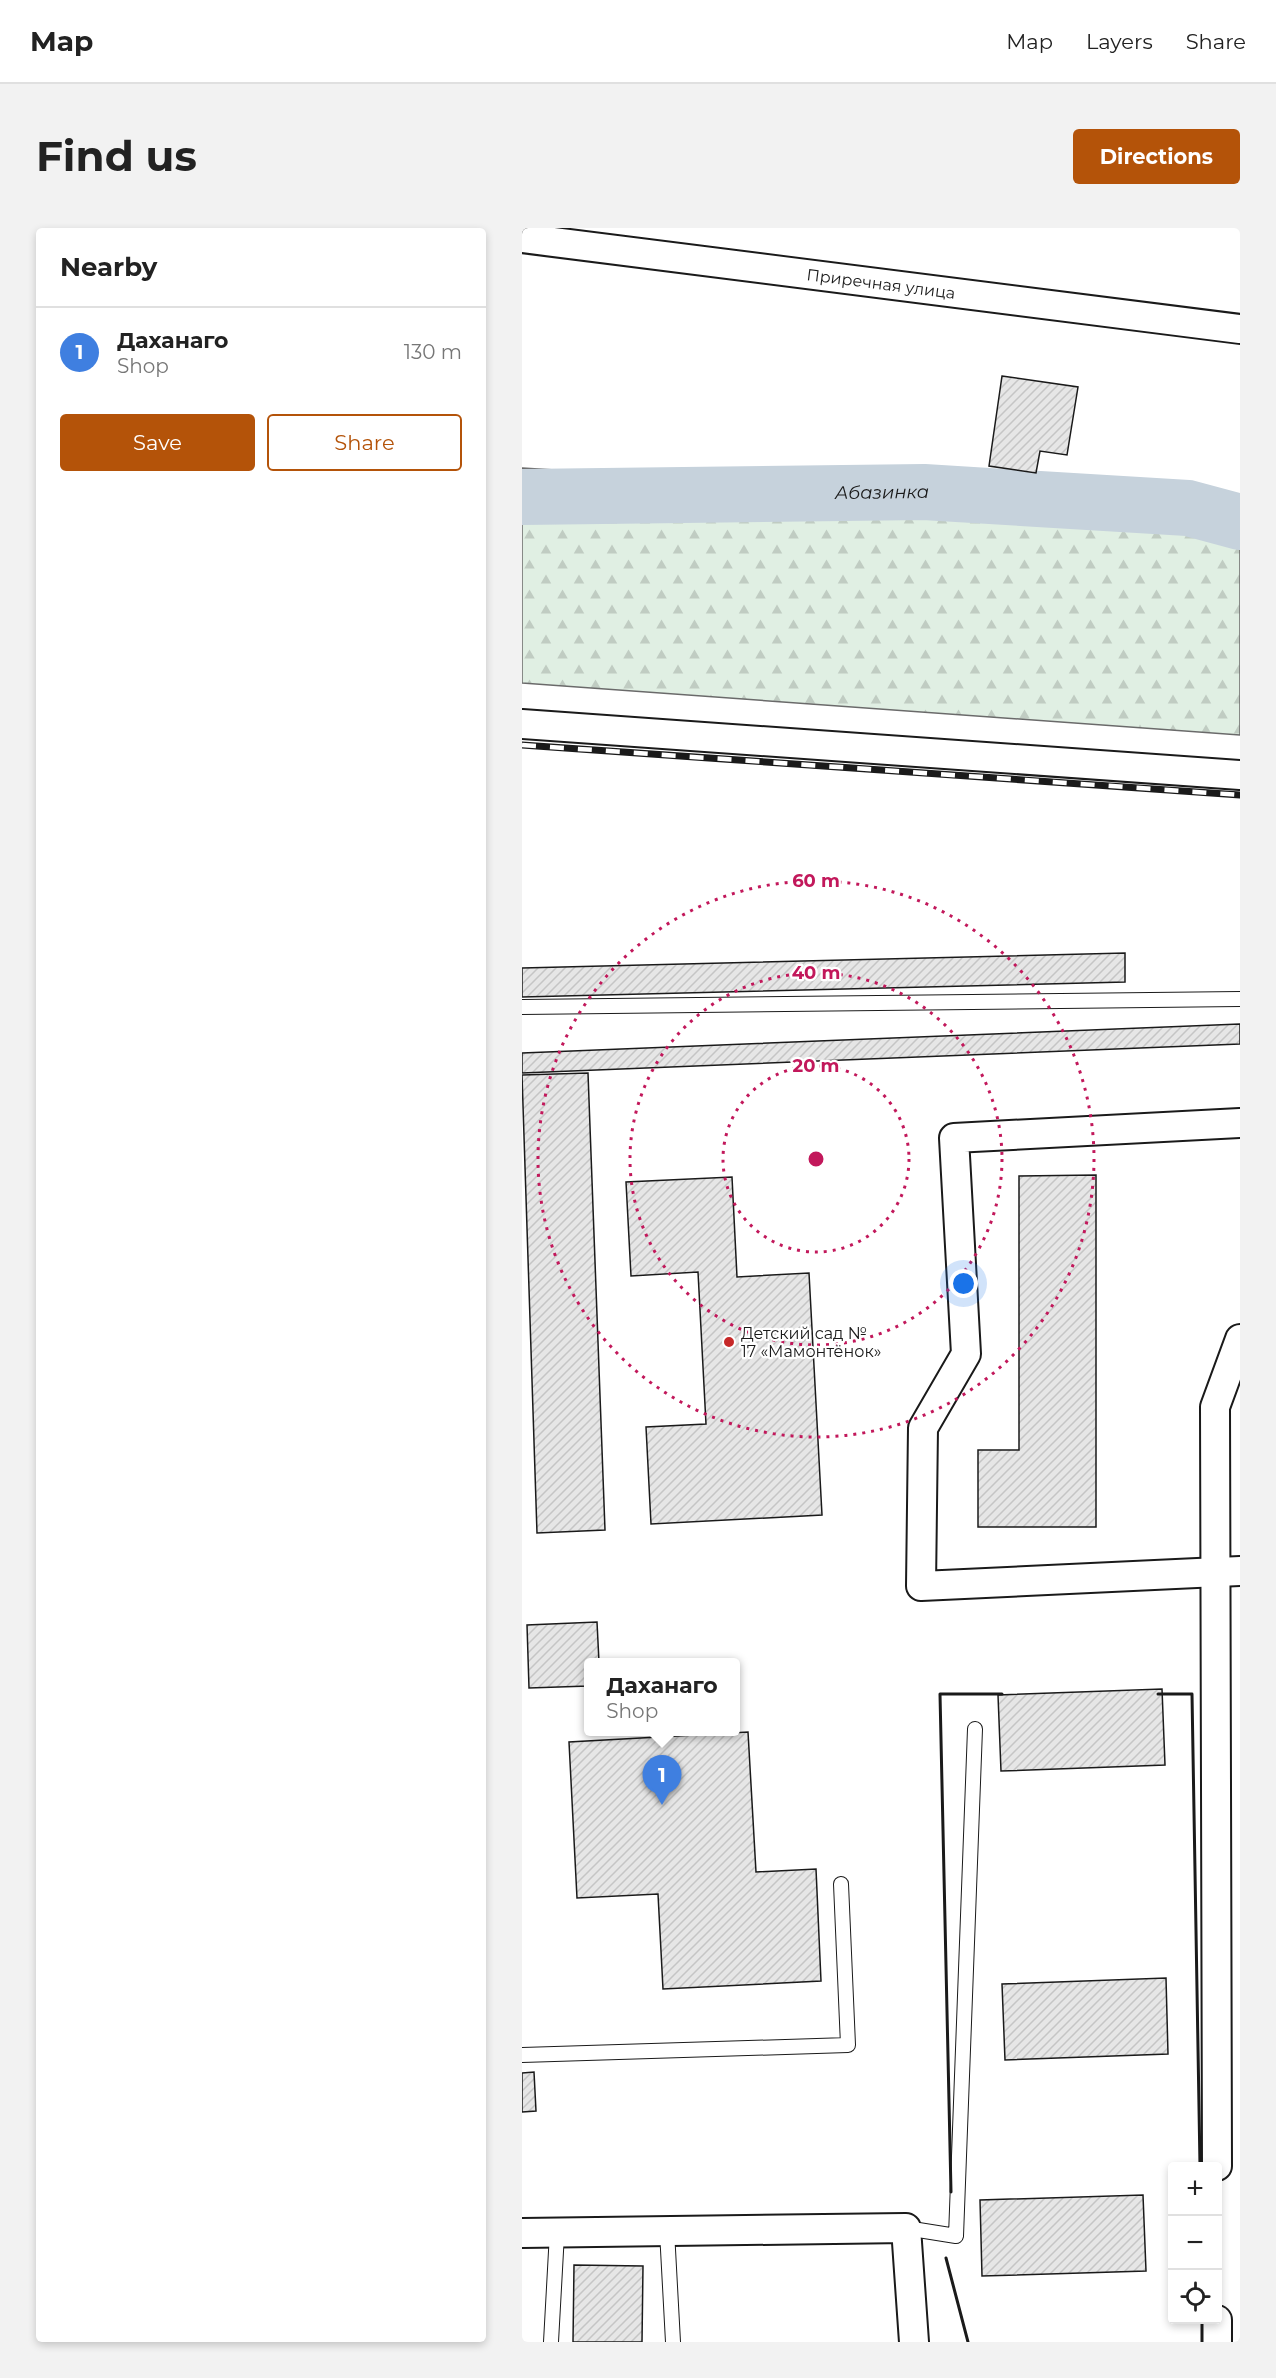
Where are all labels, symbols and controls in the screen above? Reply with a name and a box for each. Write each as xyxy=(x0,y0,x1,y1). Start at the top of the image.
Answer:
text: Map xyxy=(30,24,93,58)
text: Map xyxy=(1006,29,1053,54)
text: Layers xyxy=(1086,29,1153,54)
text: Share xyxy=(1186,29,1246,54)
button: Directions xyxy=(1073,129,1240,184)
text: Find us xyxy=(36,130,197,182)
text: Nearby xyxy=(60,251,157,283)
street label: Приречная улица xyxy=(806,265,957,303)
text: Даханаго xyxy=(117,327,228,354)
text: 1 xyxy=(76,340,83,364)
text: 130 m xyxy=(404,340,462,364)
text: Shop xyxy=(117,354,169,378)
button: Save xyxy=(60,414,255,471)
button: Share xyxy=(267,414,462,471)
water label: Абазинка xyxy=(834,481,929,504)
text: 60 m xyxy=(792,870,840,892)
text: 40 m xyxy=(792,962,840,984)
text: 20 m xyxy=(793,1055,839,1077)
centre of rings xyxy=(806,1149,826,1169)
your location xyxy=(949,1269,978,1298)
place label: Детский сад № 17 «Мамонтёнок» xyxy=(741,1324,881,1361)
marker: Детский сад № 17 «Мамонтёнок» xyxy=(722,1335,736,1349)
popup xyxy=(584,1658,740,1736)
text: Даханаго xyxy=(606,1672,718,1699)
text: Shop xyxy=(606,1699,658,1723)
pin: 1 xyxy=(642,1756,682,1805)
map controls xyxy=(1168,2162,1222,2324)
button: + xyxy=(1168,2162,1222,2216)
button: − xyxy=(1168,2216,1222,2270)
button: locate xyxy=(1168,2270,1222,2324)

